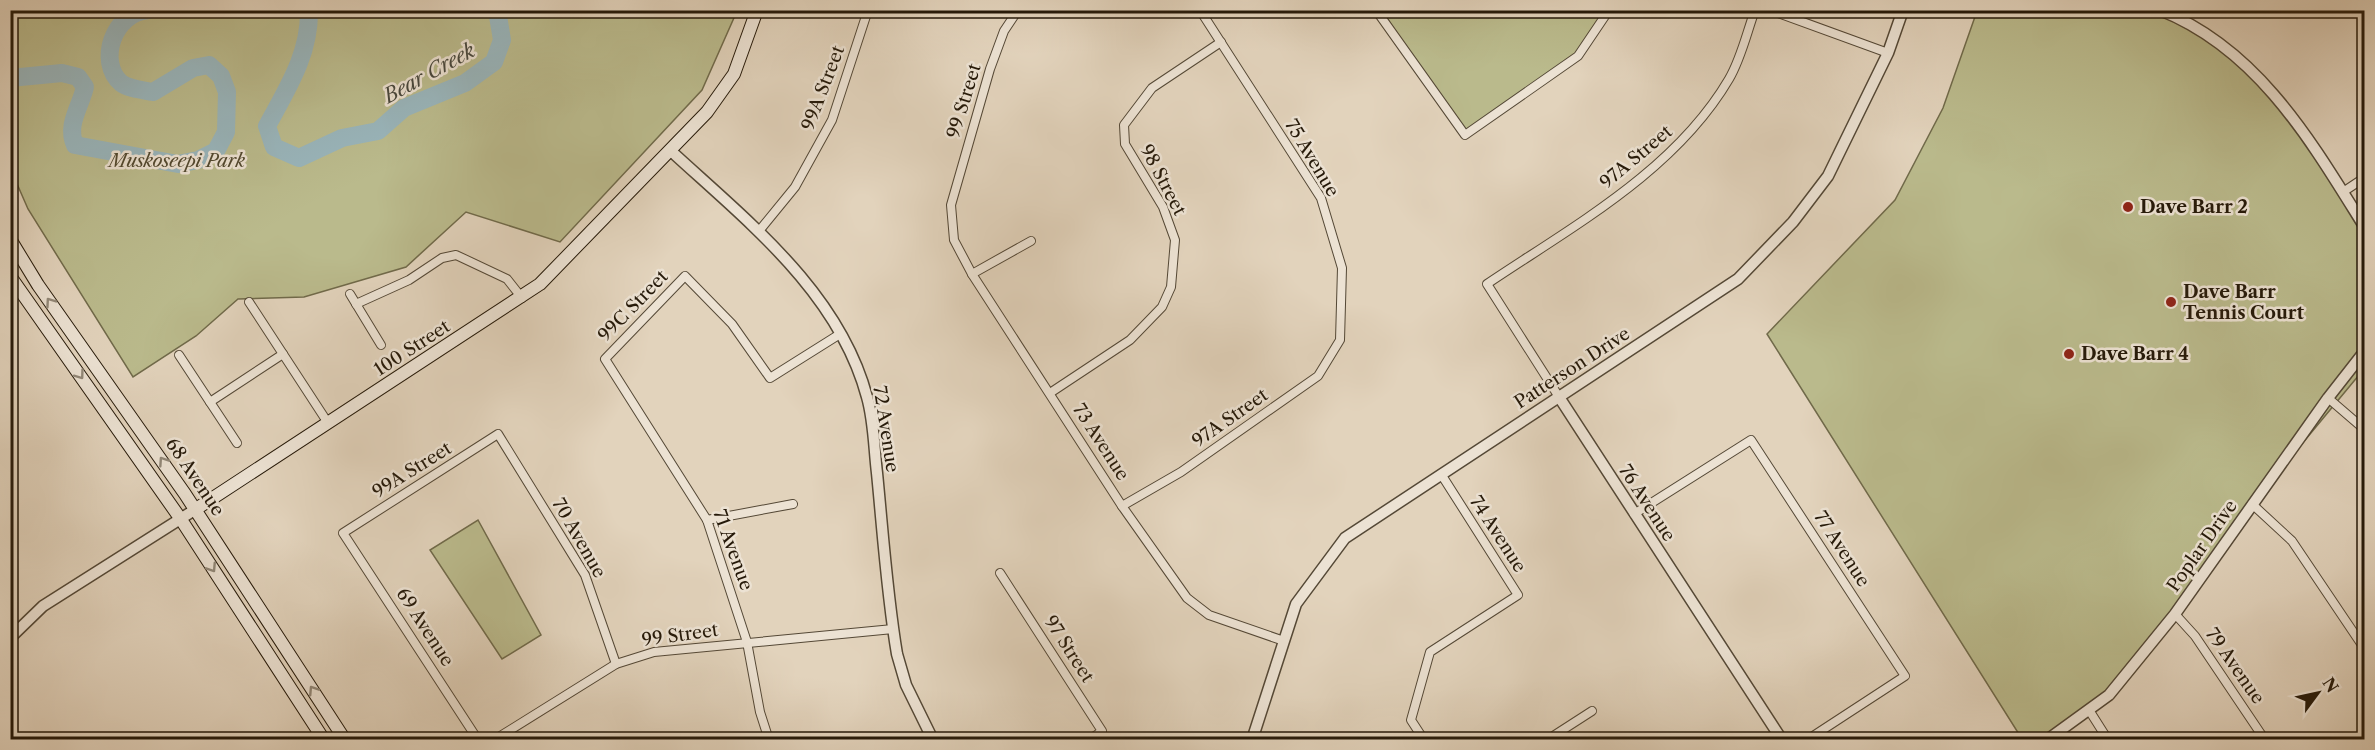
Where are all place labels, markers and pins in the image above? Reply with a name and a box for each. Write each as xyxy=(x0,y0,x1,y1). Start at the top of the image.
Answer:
place label: Dave Barr 2 xyxy=(2140,196,2248,218)
marker: Dave Barr 2 xyxy=(2121,200,2135,214)
place label: Dave Barr Tennis Court xyxy=(2183,281,2305,324)
marker: Dave Barr Tennis Court xyxy=(2164,295,2178,309)
place label: Dave Barr 4 xyxy=(2081,343,2189,365)
marker: Dave Barr 4 xyxy=(2062,347,2076,361)

